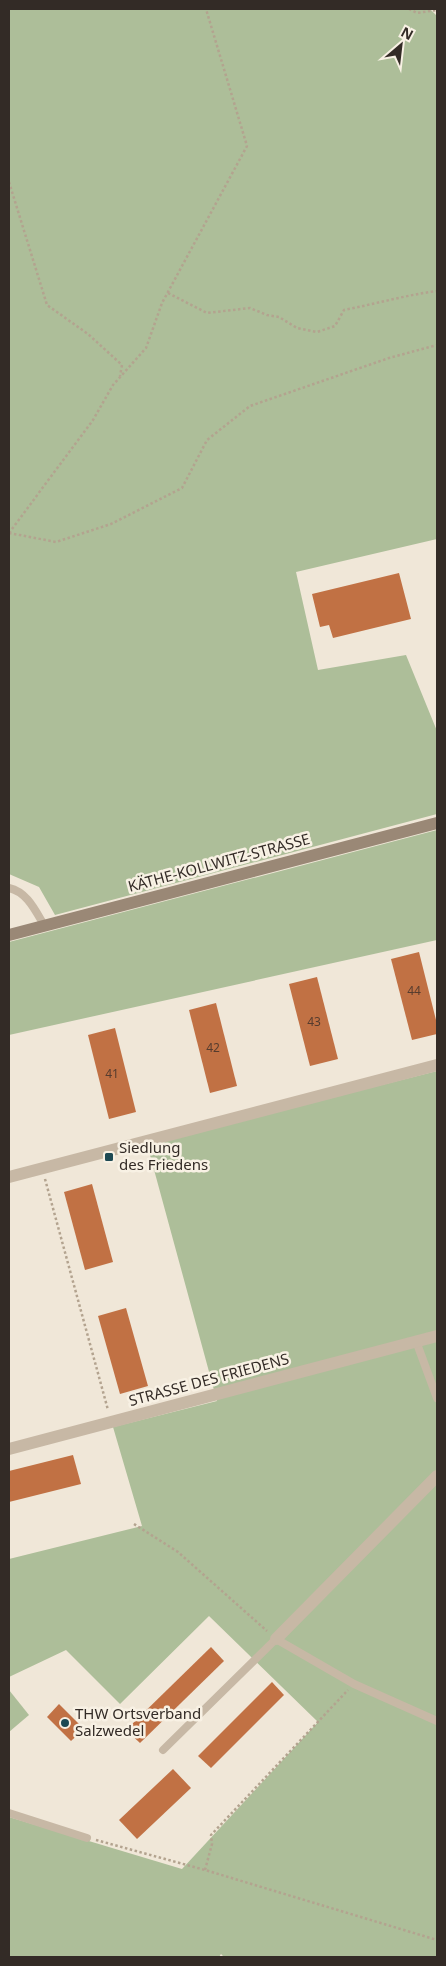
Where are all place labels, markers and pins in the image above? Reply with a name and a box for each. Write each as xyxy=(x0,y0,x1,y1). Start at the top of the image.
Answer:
place label: Siedlung des Friedens xyxy=(119,1137,208,1174)
marker: Siedlung des Friedens xyxy=(103,1151,115,1163)
place label: THW Ortsverband Salzwedel xyxy=(75,1703,201,1740)
marker: THW Ortsverband Salzwedel xyxy=(59,1717,71,1729)

